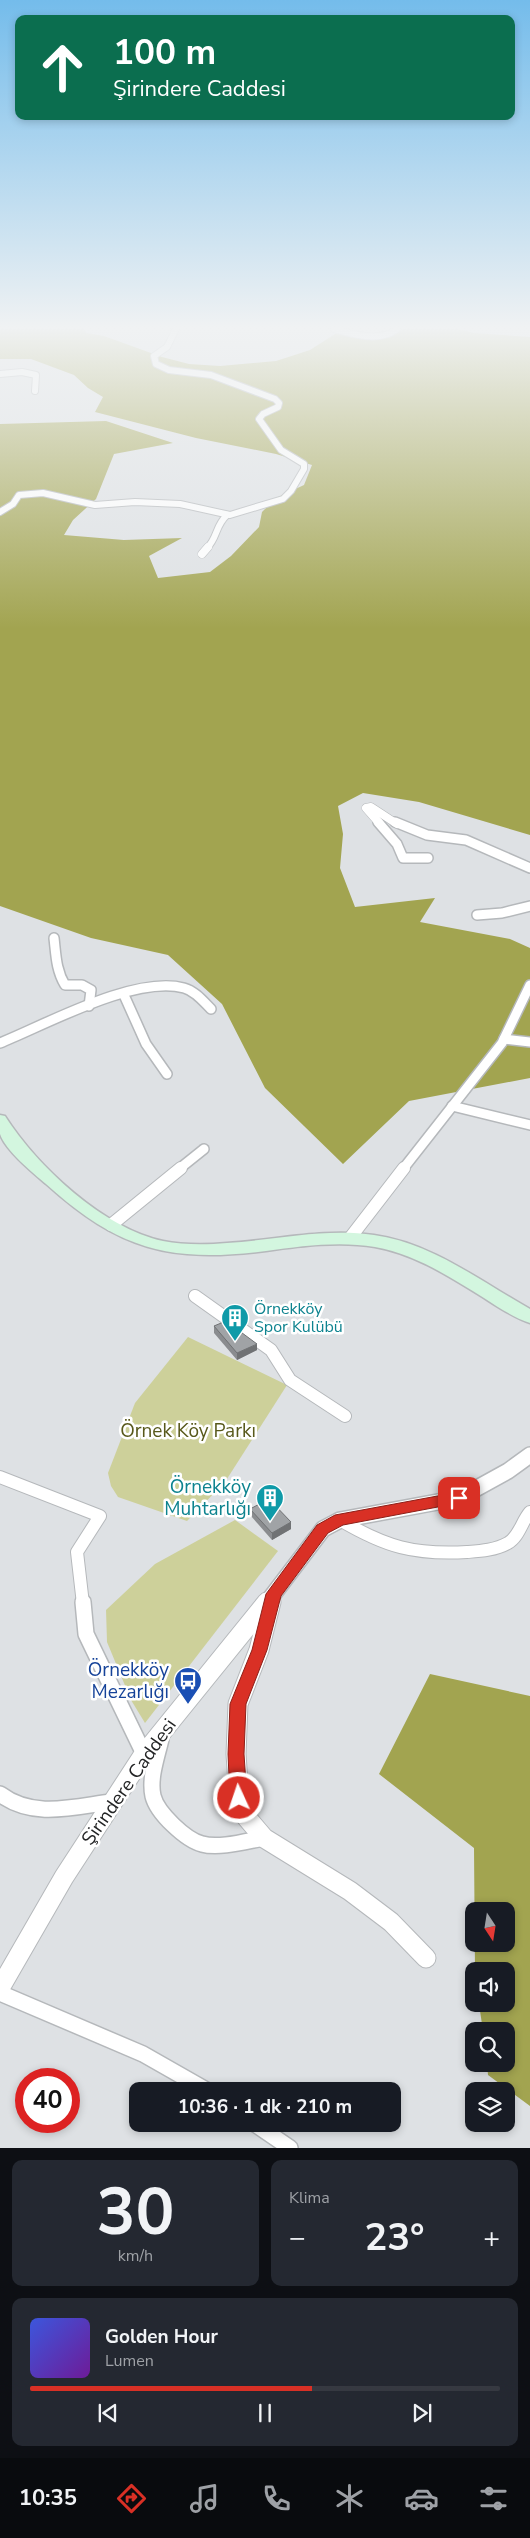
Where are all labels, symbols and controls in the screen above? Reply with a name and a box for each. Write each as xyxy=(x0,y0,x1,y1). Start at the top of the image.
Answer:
text: 100 m xyxy=(113,29,216,76)
icon: ahead xyxy=(30,35,95,100)
text: Şirindere Caddesi xyxy=(113,74,286,104)
place label: Örnekköy Spor Kulübü xyxy=(254,1298,343,1338)
building icon: Örnekköy Spor Kulübü xyxy=(220,1303,250,1342)
park label: Örnek Köy Parkı xyxy=(120,1418,256,1444)
place label: Örnekköy Muhtarlığı xyxy=(164,1474,251,1522)
pin xyxy=(438,1477,480,1519)
building icon: Örnekköy Muhtarlığı xyxy=(255,1483,285,1522)
icon: arrive xyxy=(445,1484,473,1512)
place label: Örnekköy Mezarlığı xyxy=(88,1657,169,1705)
bus stop icon: Örnekköy Mezarlığı xyxy=(173,1666,203,1705)
street label: Şirindere Caddesi xyxy=(76,1713,182,1851)
position arrow xyxy=(212,1771,264,1823)
north arrow xyxy=(465,1902,515,1952)
map controls xyxy=(465,1902,515,2132)
button: sound xyxy=(465,1962,515,2012)
button: search xyxy=(465,2022,515,2072)
speed limit sign: 40 xyxy=(15,2068,80,2133)
button: layers xyxy=(465,2082,515,2132)
text: 10:36 · 1 dk · 210 m xyxy=(178,2094,352,2120)
text: 30 xyxy=(96,2168,175,2257)
text: Klima xyxy=(289,2187,330,2209)
text: 23° xyxy=(364,2212,425,2263)
text: − xyxy=(289,2219,306,2257)
text: + xyxy=(483,2219,500,2257)
text: km/h xyxy=(118,2245,153,2267)
text: Golden Hour xyxy=(105,2324,218,2350)
text: Lumen xyxy=(105,2350,154,2372)
icon: previous xyxy=(94,2399,122,2427)
icon: pause xyxy=(251,2399,279,2427)
icon: next xyxy=(408,2399,436,2427)
icon: directions xyxy=(114,2481,149,2516)
icon: music xyxy=(187,2481,222,2516)
icon: phone xyxy=(259,2481,294,2516)
icon: climate xyxy=(332,2481,367,2516)
icon: car xyxy=(404,2481,439,2516)
icon: filters xyxy=(476,2481,511,2516)
text: 10:35 xyxy=(19,2483,77,2513)

